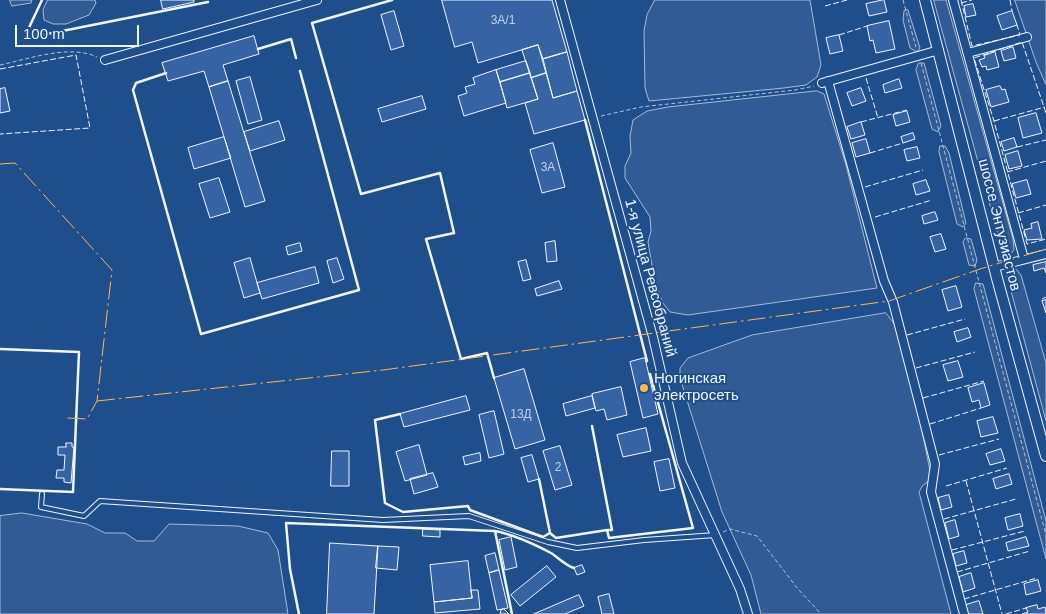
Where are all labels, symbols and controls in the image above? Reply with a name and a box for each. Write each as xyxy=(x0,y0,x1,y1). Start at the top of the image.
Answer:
house number: 3А/1 xyxy=(491,14,515,28)
scale bar xyxy=(18,15,141,47)
text: 100 m xyxy=(23,25,65,42)
street label: шоссе Энтузиастов xyxy=(974,157,1024,293)
house number: 3А xyxy=(541,161,555,175)
street label: 1-я улица Ревсобраний xyxy=(620,197,680,359)
place label: Ногинская электросеть xyxy=(654,370,739,405)
marker: Ногинская электросеть xyxy=(638,382,650,394)
house number: 13Д xyxy=(510,408,532,422)
house number: 2 xyxy=(555,461,561,475)

